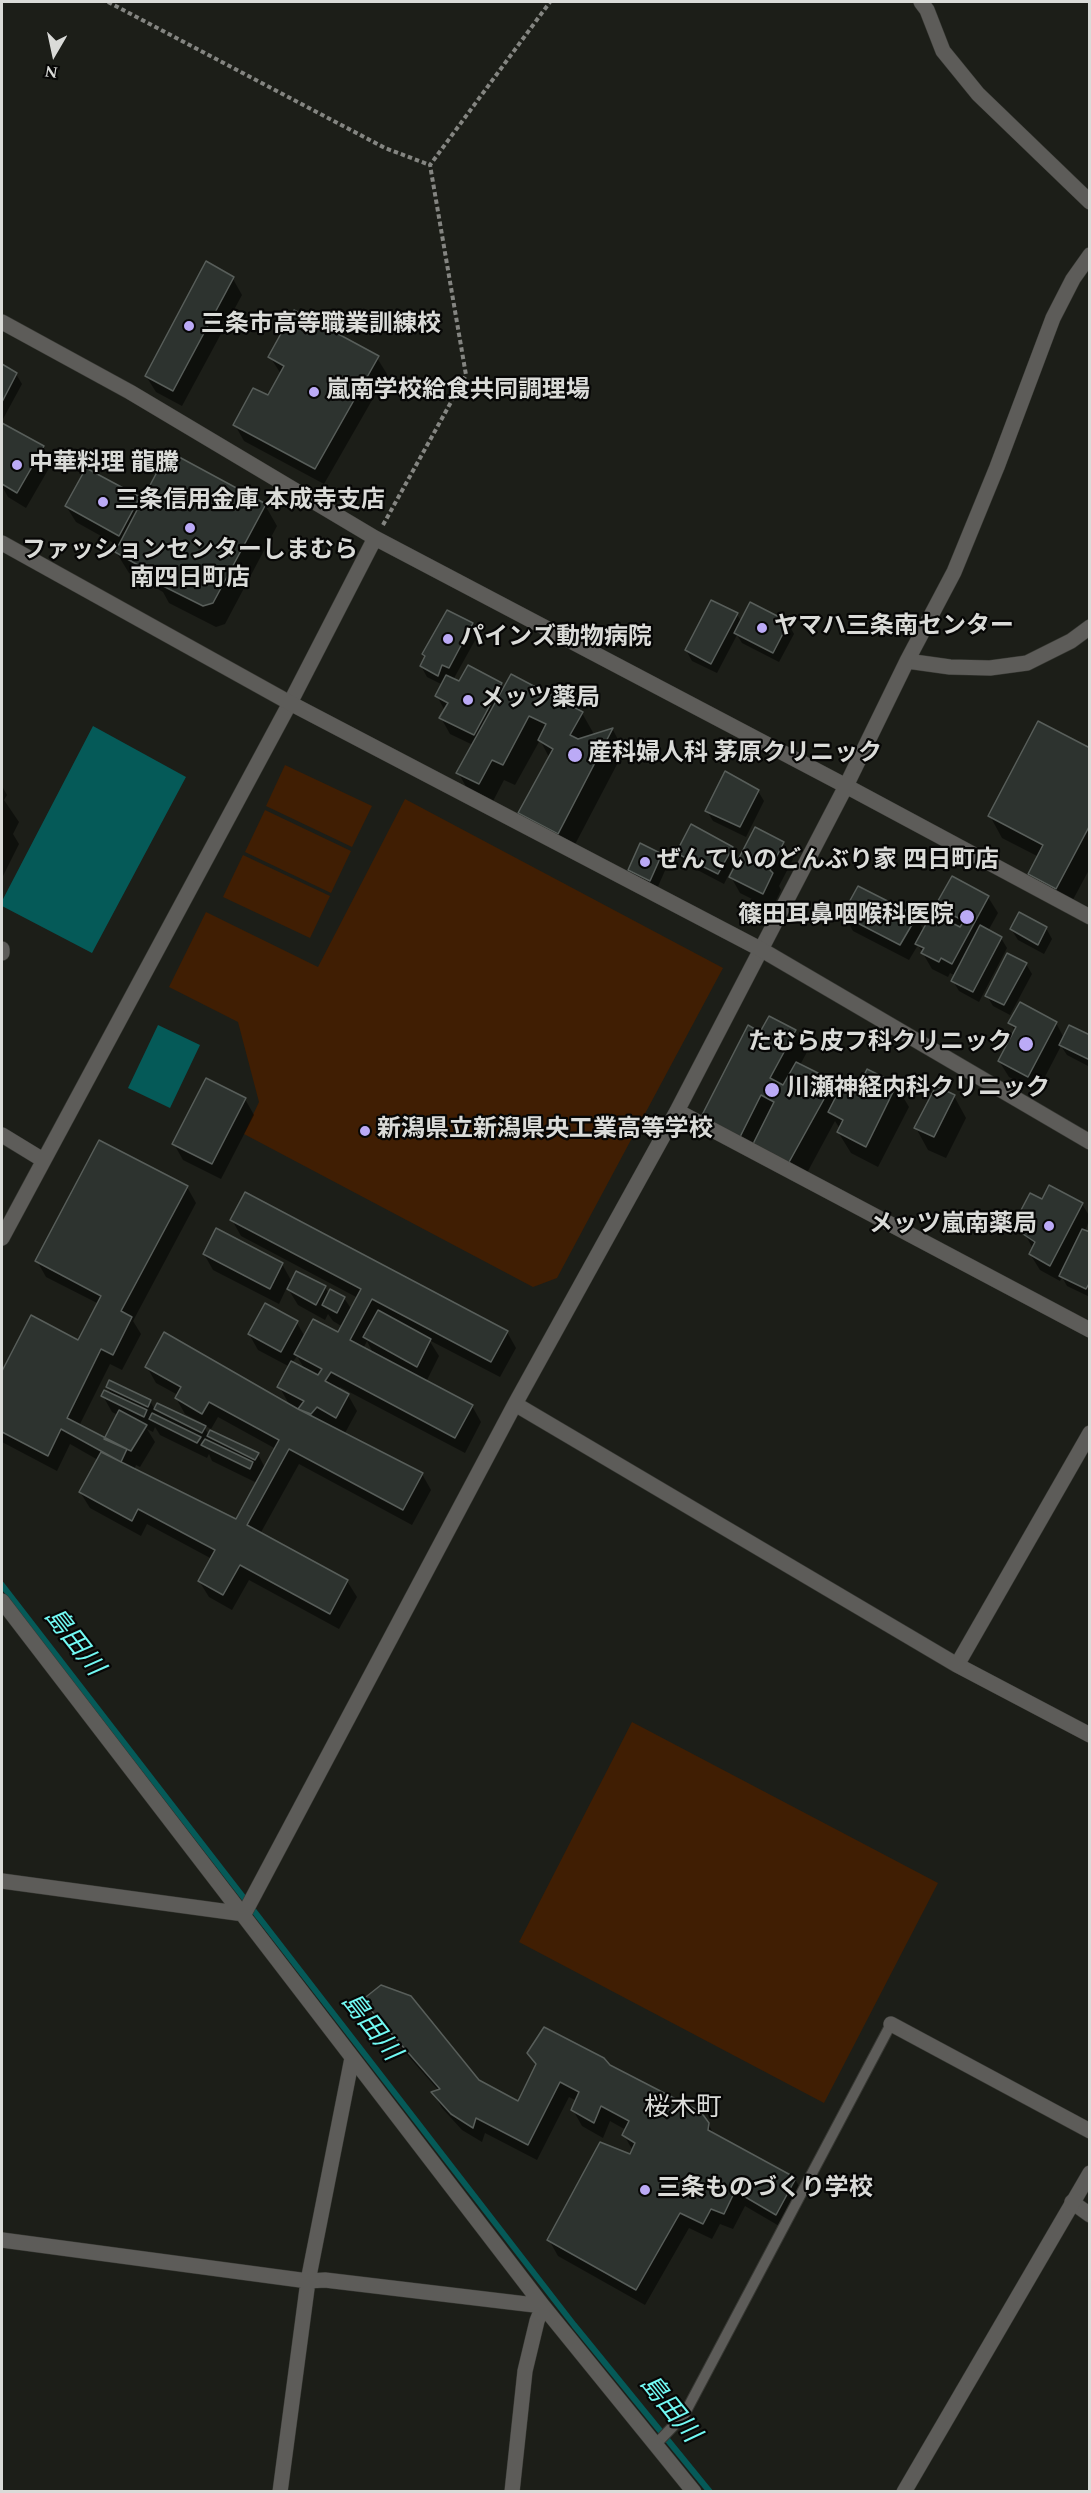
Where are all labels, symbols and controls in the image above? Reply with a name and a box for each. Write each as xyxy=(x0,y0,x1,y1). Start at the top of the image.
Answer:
north arrow xyxy=(24,24,84,84)
text: N xyxy=(43,59,60,85)
place label: 三条市高等職業訓練校 xyxy=(201,312,441,340)
marker: 三条市高等職業訓練校 xyxy=(182,319,196,333)
place label: 嵐南学校給食共同調理場 xyxy=(326,378,590,406)
marker: 嵐南学校給食共同調理場 xyxy=(307,385,321,399)
place label: 中華料理 龍騰 xyxy=(29,451,179,479)
marker: 中華料理 龍騰 xyxy=(10,458,24,472)
place label: 三条信用金庫 本成寺支店 xyxy=(115,488,385,516)
marker: 三条信用金庫 本成寺支店 xyxy=(96,495,110,509)
marker: ファッションセンターしまむら 南四日町店 xyxy=(183,521,197,535)
place label: ファッションセンターしまむら 南四日町店 xyxy=(22,538,358,594)
place label: ヤマハ三条南センター xyxy=(774,614,1014,642)
marker: ヤマハ三条南センター xyxy=(755,621,769,635)
place label: パインズ動物病院 xyxy=(460,625,652,653)
marker: パインズ動物病院 xyxy=(441,632,455,646)
place label: メッツ薬局 xyxy=(480,686,600,714)
marker: メッツ薬局 xyxy=(461,693,475,707)
place label: 産科婦人科 茅原クリニック xyxy=(588,741,882,769)
marker: 産科婦人科 茅原クリニック xyxy=(566,746,584,764)
place label: ぜんていのどんぶり家 四日町店 xyxy=(657,848,999,876)
marker: ぜんていのどんぶり家 四日町店 xyxy=(638,855,652,869)
place label: 篠田耳鼻咽喉科医院 xyxy=(738,903,954,931)
marker: 篠田耳鼻咽喉科医院 xyxy=(958,908,976,926)
place label: たむら皮フ科クリニック xyxy=(748,1030,1012,1058)
marker: たむら皮フ科クリニック xyxy=(1017,1035,1035,1053)
place label: 川瀬神経内科クリニック xyxy=(786,1076,1050,1104)
marker: 川瀬神経内科クリニック xyxy=(763,1081,781,1099)
place label: 新潟県立新潟県央工業高等学校 xyxy=(377,1117,713,1145)
marker: 新潟県立新潟県央工業高等学校 xyxy=(358,1124,372,1138)
place label: メッツ嵐南薬局 xyxy=(869,1212,1037,1240)
marker: メッツ嵐南薬局 xyxy=(1042,1219,1056,1233)
water label: 島田川 xyxy=(36,1603,108,1683)
water label: 島田川 xyxy=(333,1988,405,2068)
district label: 桜木町 xyxy=(644,2094,722,2126)
place label: 三条ものづくり学校 xyxy=(657,2176,873,2204)
marker: 三条ものづくり学校 xyxy=(638,2183,652,2197)
water label: 島田川 xyxy=(631,2370,705,2450)

